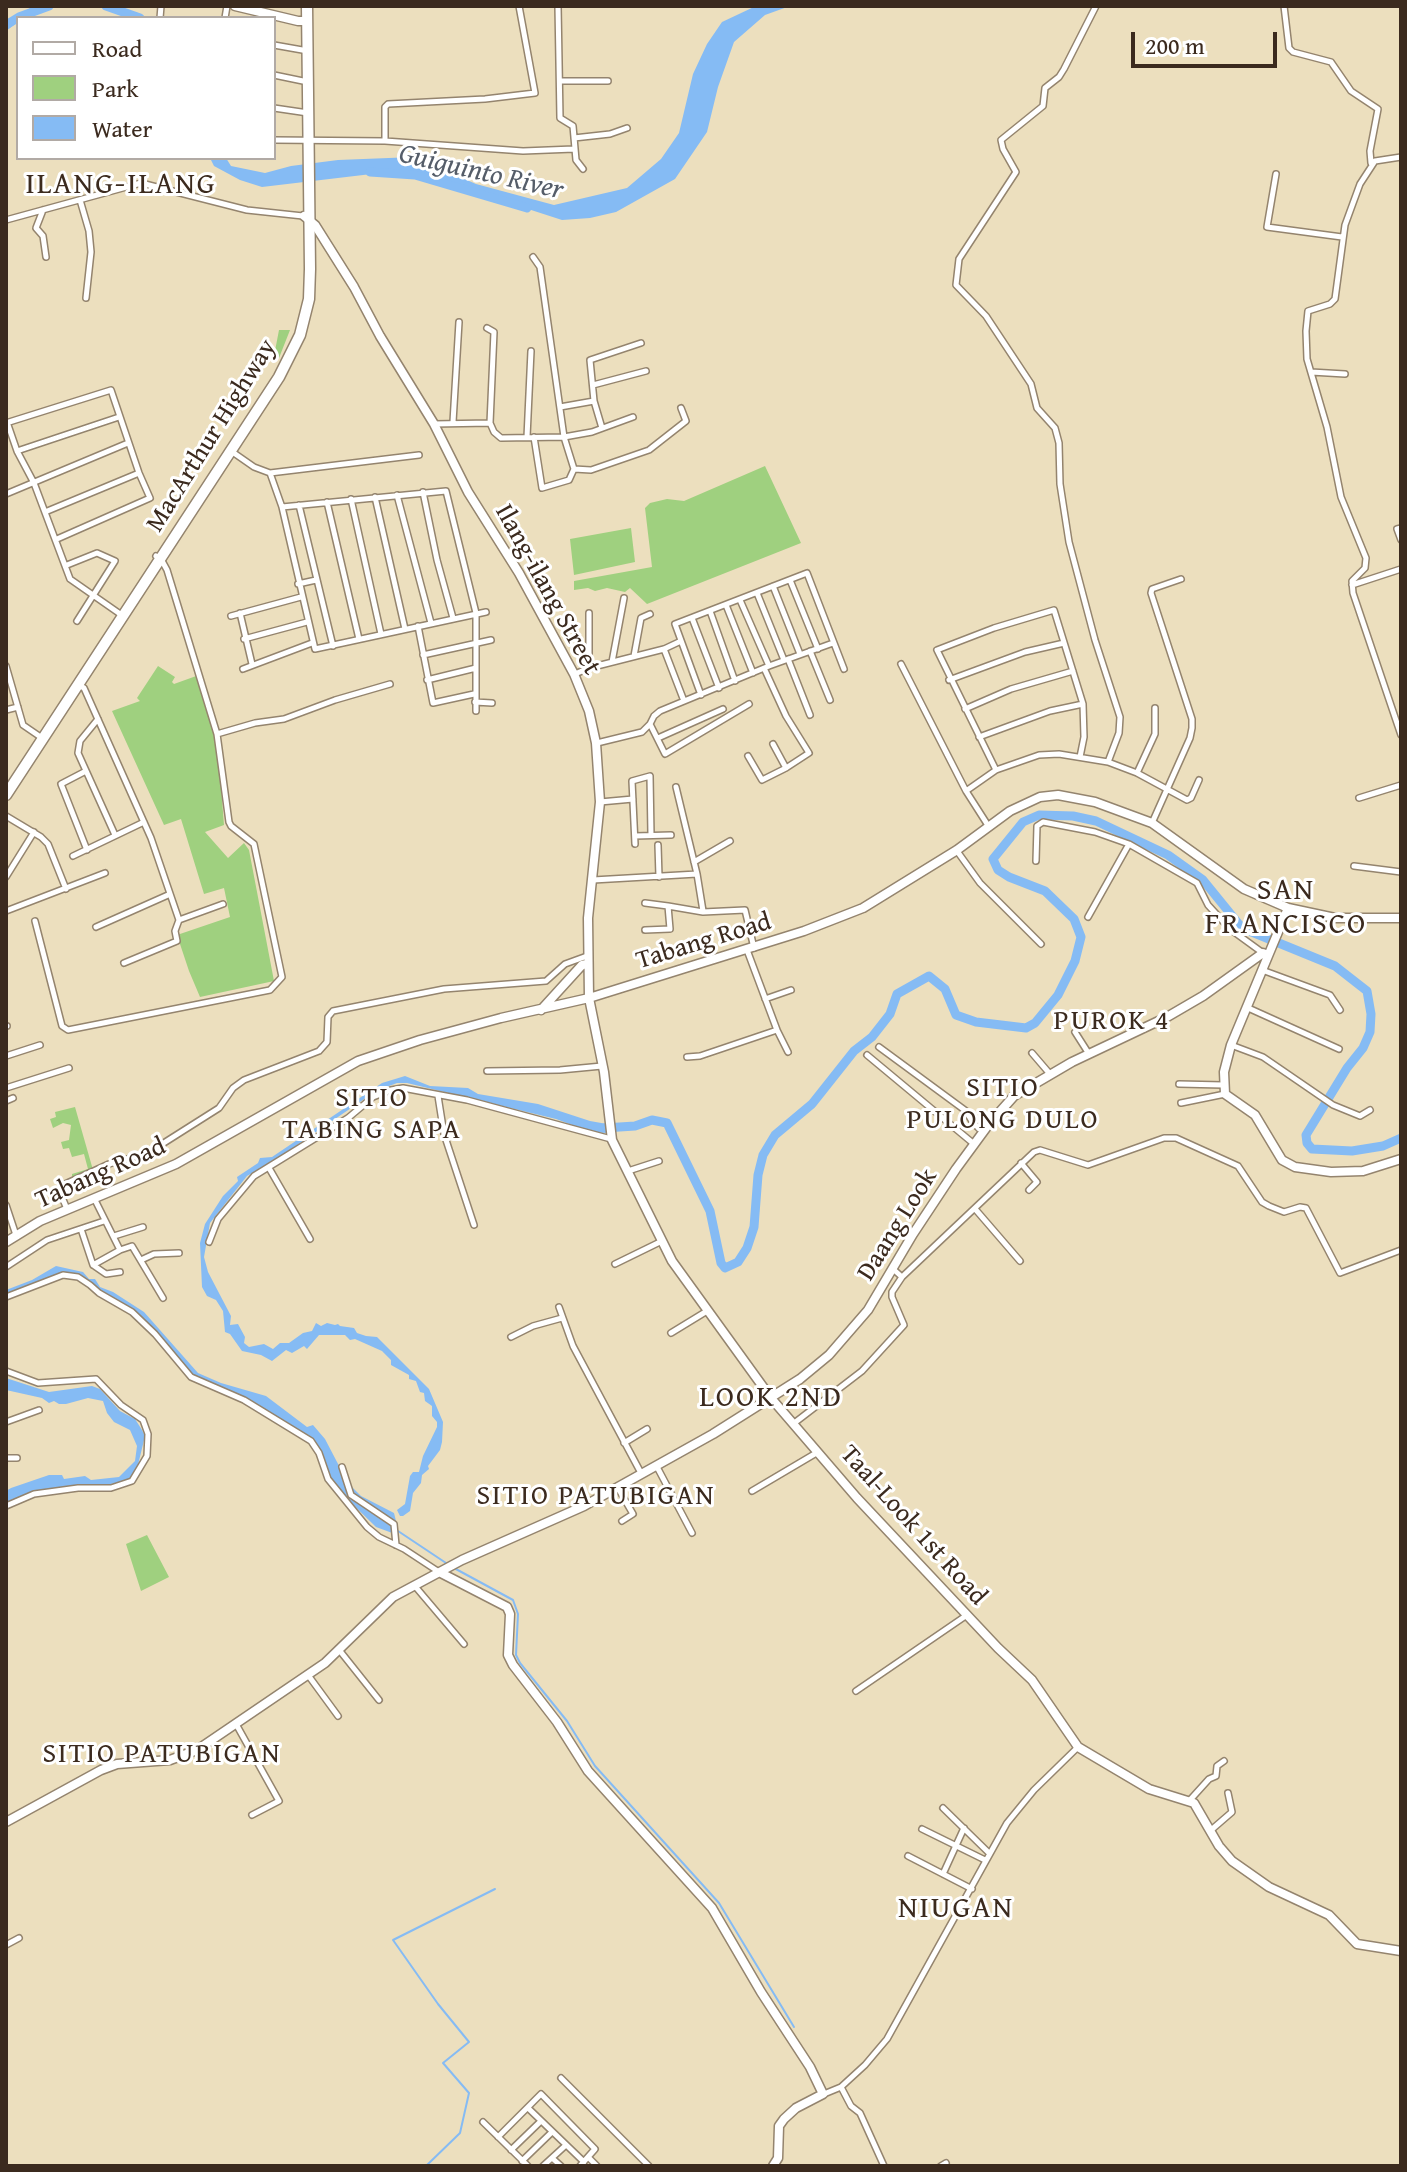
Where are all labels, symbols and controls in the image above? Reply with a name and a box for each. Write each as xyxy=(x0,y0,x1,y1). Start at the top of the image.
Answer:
legend xyxy=(16,16,276,160)
scale bar xyxy=(1135,16,1281,66)
text: 200 m xyxy=(1145,28,1205,63)
text: Road xyxy=(92,31,142,66)
text: Park xyxy=(92,71,138,106)
text: Water xyxy=(92,111,152,146)
water label: Guiguinto River xyxy=(396,138,566,208)
district label: ILANG-ILANG xyxy=(26,167,216,203)
street label: MacArthur Highway xyxy=(140,334,284,538)
street label: Ilang-ilang Street xyxy=(487,499,607,681)
district label: SAN FRANCISCO xyxy=(1205,873,1367,944)
street label: Tabang Road xyxy=(633,907,775,977)
district label: PUROK 4 xyxy=(1054,1005,1170,1039)
district label: SITIO PULONG DULO xyxy=(906,1072,1100,1138)
district label: SITIO TABING SAPA xyxy=(282,1082,462,1148)
street label: Tabang Road xyxy=(31,1131,171,1217)
street label: Daang Look xyxy=(851,1163,945,1287)
district label: LOOK 2ND xyxy=(699,1380,843,1416)
street label: Taal-Look 1st Road xyxy=(833,1440,993,1612)
district label: SITIO PATUBIGAN xyxy=(476,1480,716,1514)
district label: SITIO PATUBIGAN xyxy=(42,1738,282,1772)
district label: NIUGAN xyxy=(898,1891,1014,1927)

